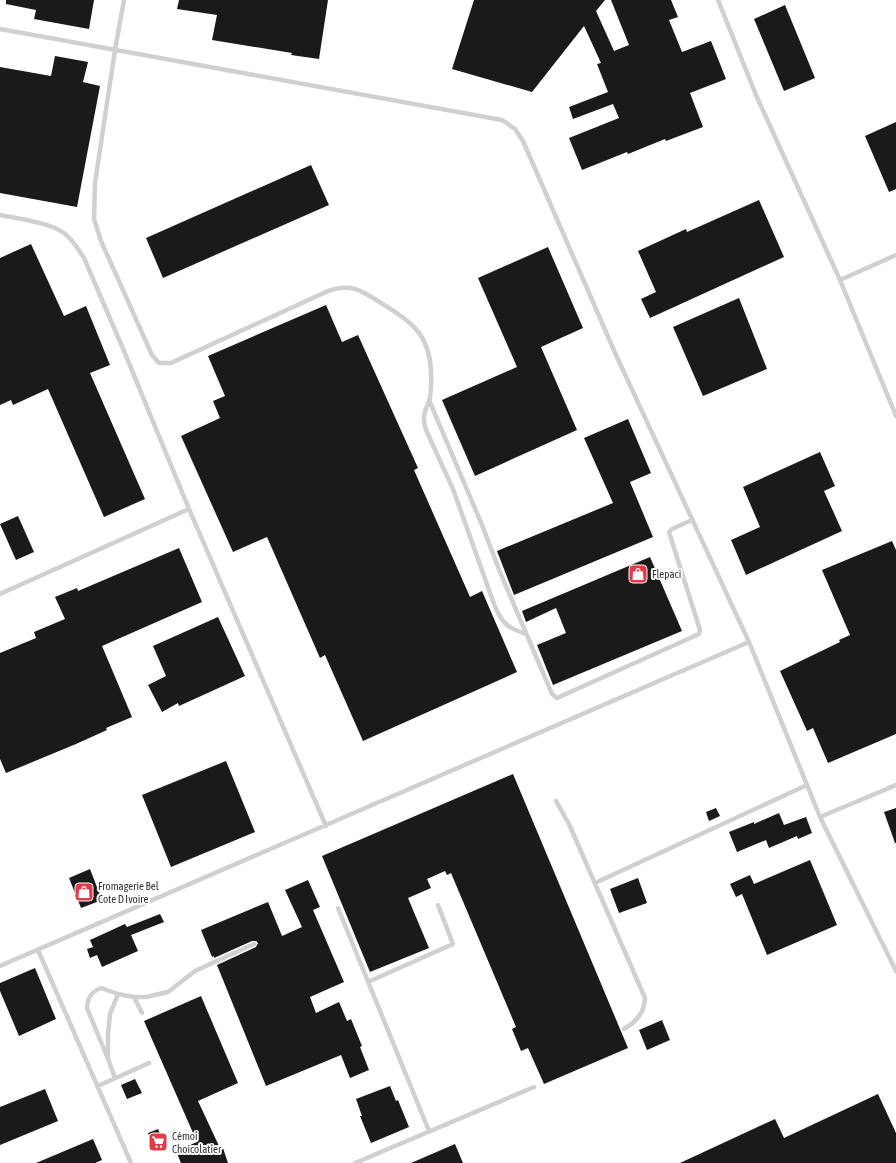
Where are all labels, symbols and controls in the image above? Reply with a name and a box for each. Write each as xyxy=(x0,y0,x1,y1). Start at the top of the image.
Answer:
shop icon: Flepaci xyxy=(627,563,649,585)
place label: Flepaci xyxy=(652,568,681,580)
place label: Fromagerie Bel Cote D Ivoire xyxy=(98,880,159,905)
shop icon: Fromagerie Bel Cote D Ivoire xyxy=(73,881,95,903)
place label: Cémoi Choicolatier xyxy=(172,1130,222,1155)
supermarket icon: Cémoi Choicolatier xyxy=(147,1131,169,1153)

